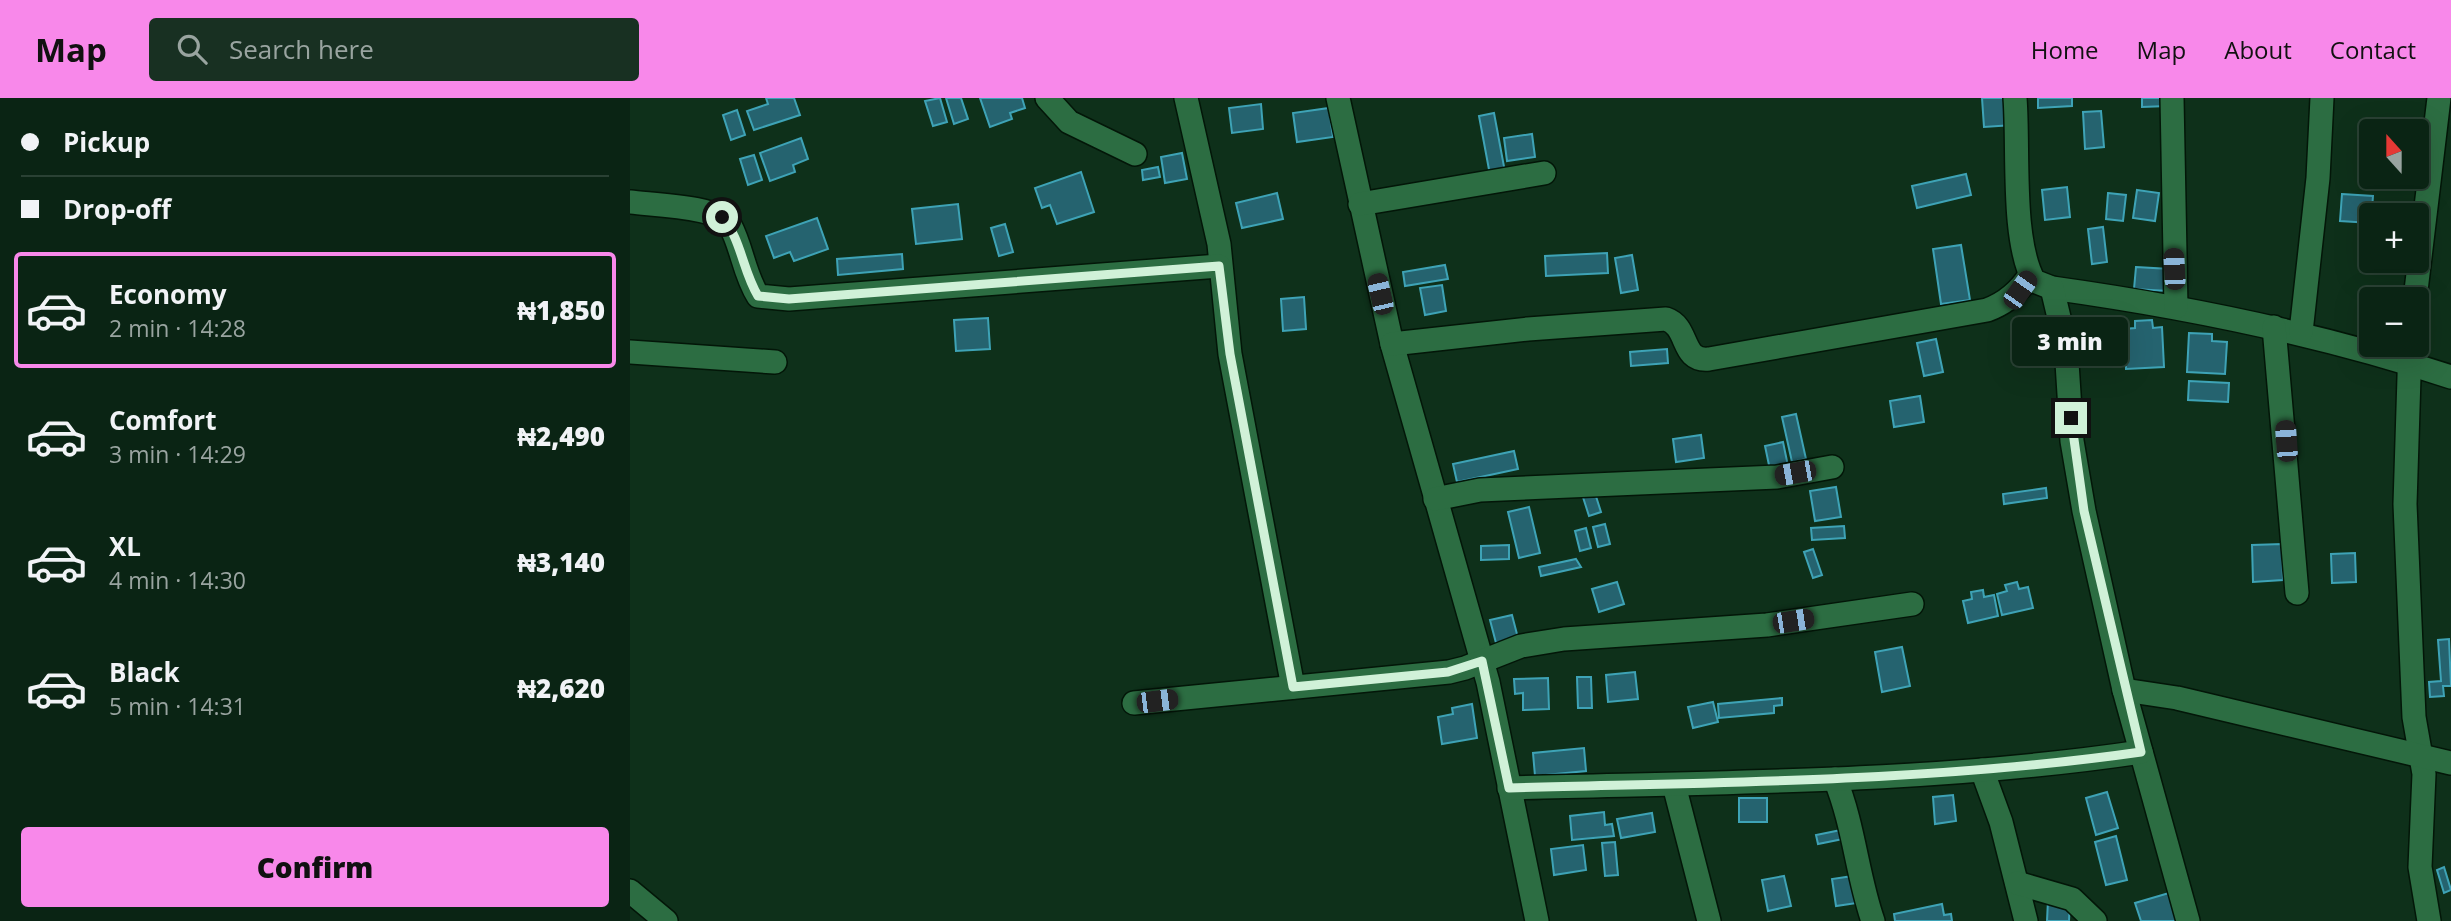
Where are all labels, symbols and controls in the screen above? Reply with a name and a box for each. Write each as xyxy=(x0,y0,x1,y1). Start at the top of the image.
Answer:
search box xyxy=(149,18,639,81)
text: Map xyxy=(35,27,107,72)
icon: search xyxy=(173,30,211,68)
text: Search here xyxy=(229,31,374,67)
text: Home xyxy=(2031,33,2099,66)
text: Map xyxy=(2137,33,2186,66)
text: About xyxy=(2224,33,2292,66)
text: Contact xyxy=(2330,33,2416,66)
north arrow xyxy=(2359,119,2429,189)
map controls xyxy=(2359,119,2429,357)
text: Pickup xyxy=(63,124,150,160)
text: Drop-off xyxy=(63,191,171,227)
route start xyxy=(706,201,738,233)
button: + xyxy=(2359,203,2429,273)
car xyxy=(2163,247,2186,291)
car xyxy=(2000,267,2041,313)
car xyxy=(1366,271,1395,317)
text: Economy xyxy=(109,276,227,312)
icon: car xyxy=(25,279,88,342)
button: − xyxy=(2359,287,2429,357)
text: ₦1,850 xyxy=(517,292,605,328)
text: 2 min · 14:28 xyxy=(109,312,246,344)
callout: 3 min xyxy=(2013,316,2129,366)
text: 3 min xyxy=(2037,325,2103,357)
text: Comfort xyxy=(109,402,216,438)
route end xyxy=(2055,402,2087,434)
icon: car xyxy=(25,405,88,468)
text: ₦2,490 xyxy=(517,418,605,454)
car xyxy=(2275,419,2298,463)
text: 3 min · 14:29 xyxy=(109,438,246,470)
car xyxy=(1773,459,1818,487)
text: XL xyxy=(109,528,141,564)
icon: car xyxy=(25,531,88,594)
text: ₦3,140 xyxy=(517,544,605,580)
text: 4 min · 14:30 xyxy=(109,564,246,596)
car xyxy=(1771,607,1816,635)
text: Black xyxy=(109,654,180,690)
icon: car xyxy=(25,657,88,720)
text: ₦2,620 xyxy=(517,670,605,706)
car xyxy=(1135,688,1180,714)
text: 5 min · 14:31 xyxy=(109,690,246,722)
button: Confirm xyxy=(21,827,609,907)

